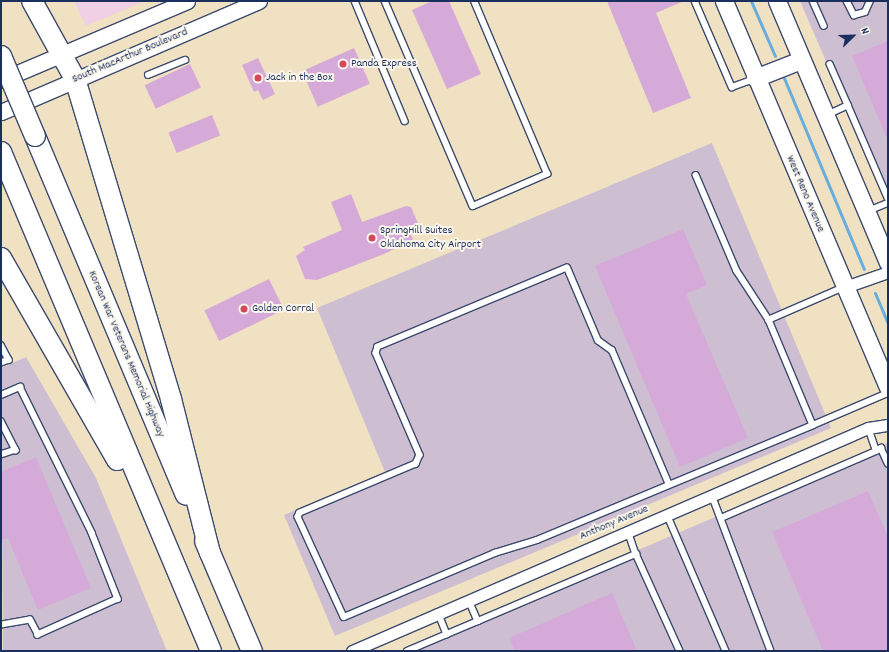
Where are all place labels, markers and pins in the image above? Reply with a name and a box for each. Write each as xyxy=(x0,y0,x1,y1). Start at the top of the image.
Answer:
place label: Panda Express xyxy=(351,57,417,71)
marker: Panda Express xyxy=(338,59,348,69)
place label: Jack in the Box xyxy=(266,71,332,85)
marker: Jack in the Box xyxy=(253,73,263,83)
place label: SpringHill Suites Oklahoma City Airport xyxy=(380,224,481,252)
marker: SpringHill Suites Oklahoma City Airport xyxy=(367,233,377,243)
place label: Golden Corral xyxy=(252,302,314,316)
marker: Golden Corral xyxy=(239,304,249,314)

